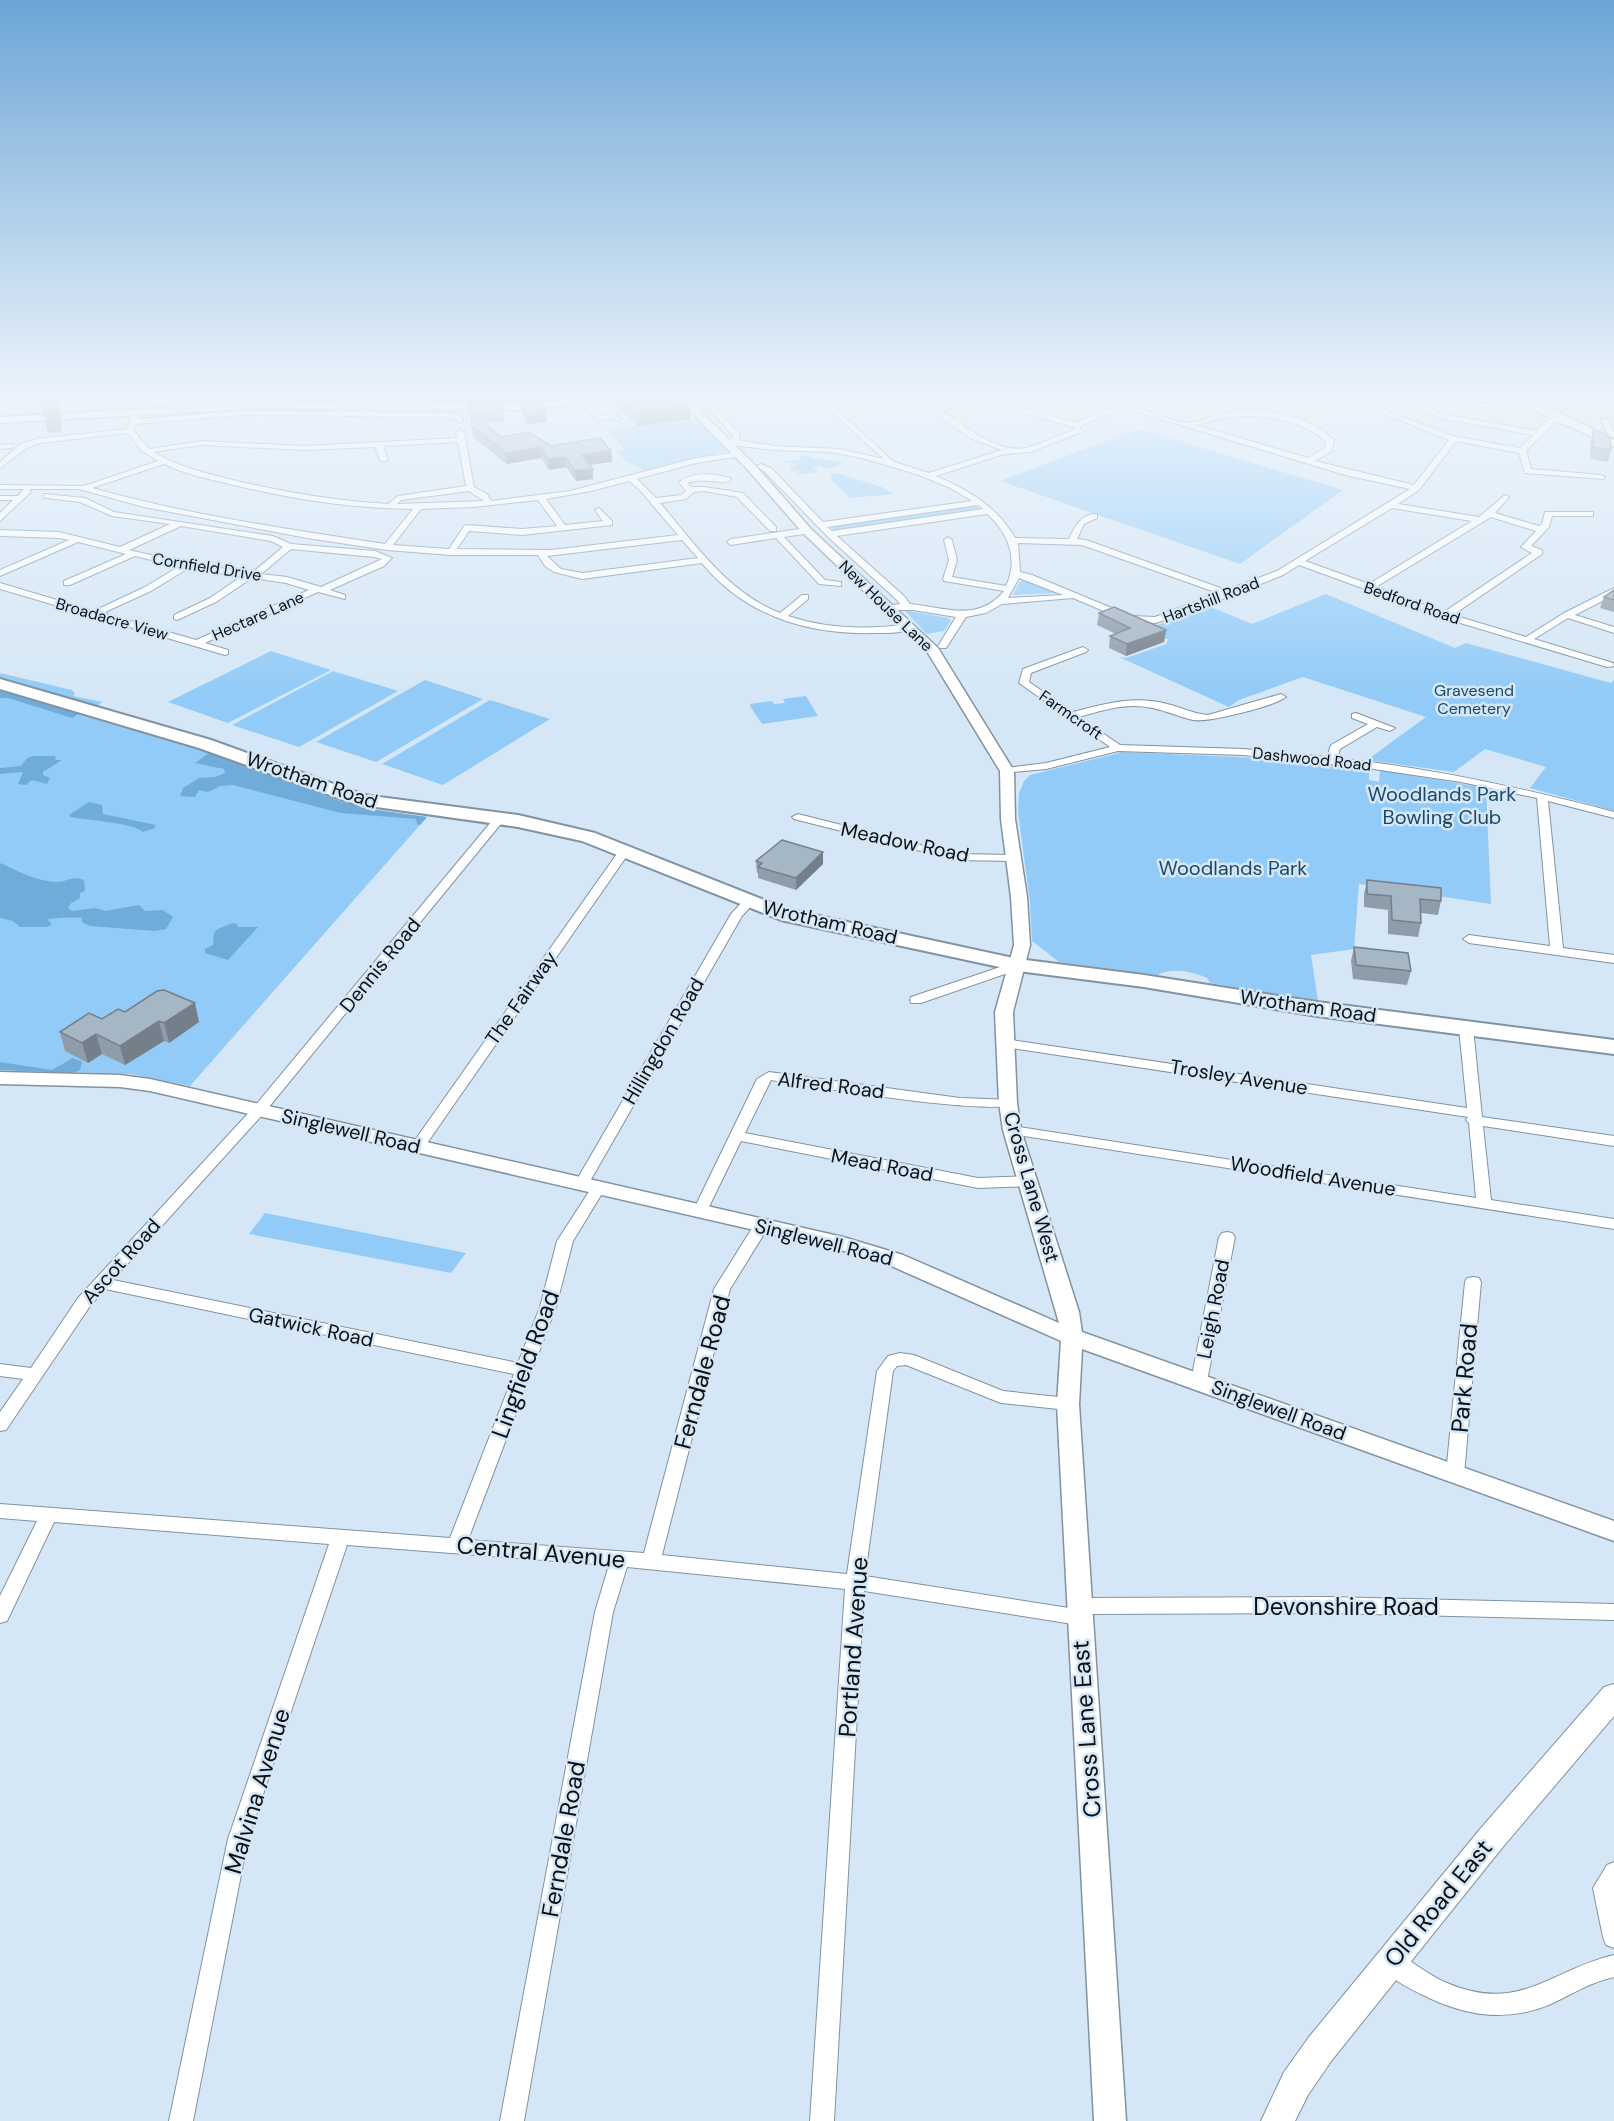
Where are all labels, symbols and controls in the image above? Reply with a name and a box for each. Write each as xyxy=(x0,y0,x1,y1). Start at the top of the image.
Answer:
street label: Cornfield Drive xyxy=(151,548,263,586)
street label: New House Lane xyxy=(835,556,937,656)
street label: Hartshill Road xyxy=(1160,572,1262,628)
street label: Bedford Road xyxy=(1361,577,1463,629)
street label: Hectare Lane xyxy=(209,586,307,646)
street label: Broadacre View xyxy=(53,593,171,645)
park label: Gravesend Cemetery xyxy=(1434,680,1514,719)
street label: Farmcroft xyxy=(1035,685,1107,745)
street label: Dashwood Road xyxy=(1252,742,1372,776)
street label: Wrotham Road xyxy=(243,745,381,815)
park label: Woodlands Park Bowling Club xyxy=(1368,781,1516,830)
street label: Meadow Road xyxy=(839,816,971,868)
park label: Woodlands Park xyxy=(1159,855,1307,881)
street label: Wrotham Road xyxy=(760,894,900,950)
street label: Dennis Road xyxy=(334,912,426,1018)
street label: The Fairway xyxy=(479,946,563,1050)
street label: Hillingdon Road xyxy=(616,973,710,1109)
street label: Wrotham Road xyxy=(1238,984,1378,1028)
street label: Trosley Avenue xyxy=(1168,1053,1310,1101)
street label: Alfred Road xyxy=(776,1066,886,1104)
street label: Singlewell Road xyxy=(279,1102,423,1160)
street label: Cross Lane West xyxy=(998,1109,1066,1265)
street label: Mead Road xyxy=(829,1142,935,1188)
street label: Woodfield Avenue xyxy=(1228,1150,1398,1202)
street label: Singlewell Road xyxy=(752,1212,896,1272)
street label: Ascot Road xyxy=(76,1213,166,1309)
street label: Leigh Road xyxy=(1191,1257,1235,1361)
street label: Lingfield Road xyxy=(484,1286,566,1442)
street label: Ferndale Road xyxy=(667,1292,737,1452)
street label: Gatwick Road xyxy=(246,1301,376,1353)
street label: Park Road xyxy=(1444,1322,1484,1434)
street label: Singlewell Road xyxy=(1208,1374,1350,1446)
street label: Central Avenue xyxy=(455,1529,627,1575)
street label: Portland Avenue xyxy=(831,1556,875,1738)
street label: Devonshire Road xyxy=(1253,1591,1439,1622)
street label: Cross Lane East xyxy=(1064,1639,1108,1819)
street label: Malvina Avenue xyxy=(217,1704,297,1878)
street label: Ferndale Road xyxy=(534,1759,592,1919)
street label: Old Road East xyxy=(1377,1833,1499,1973)

